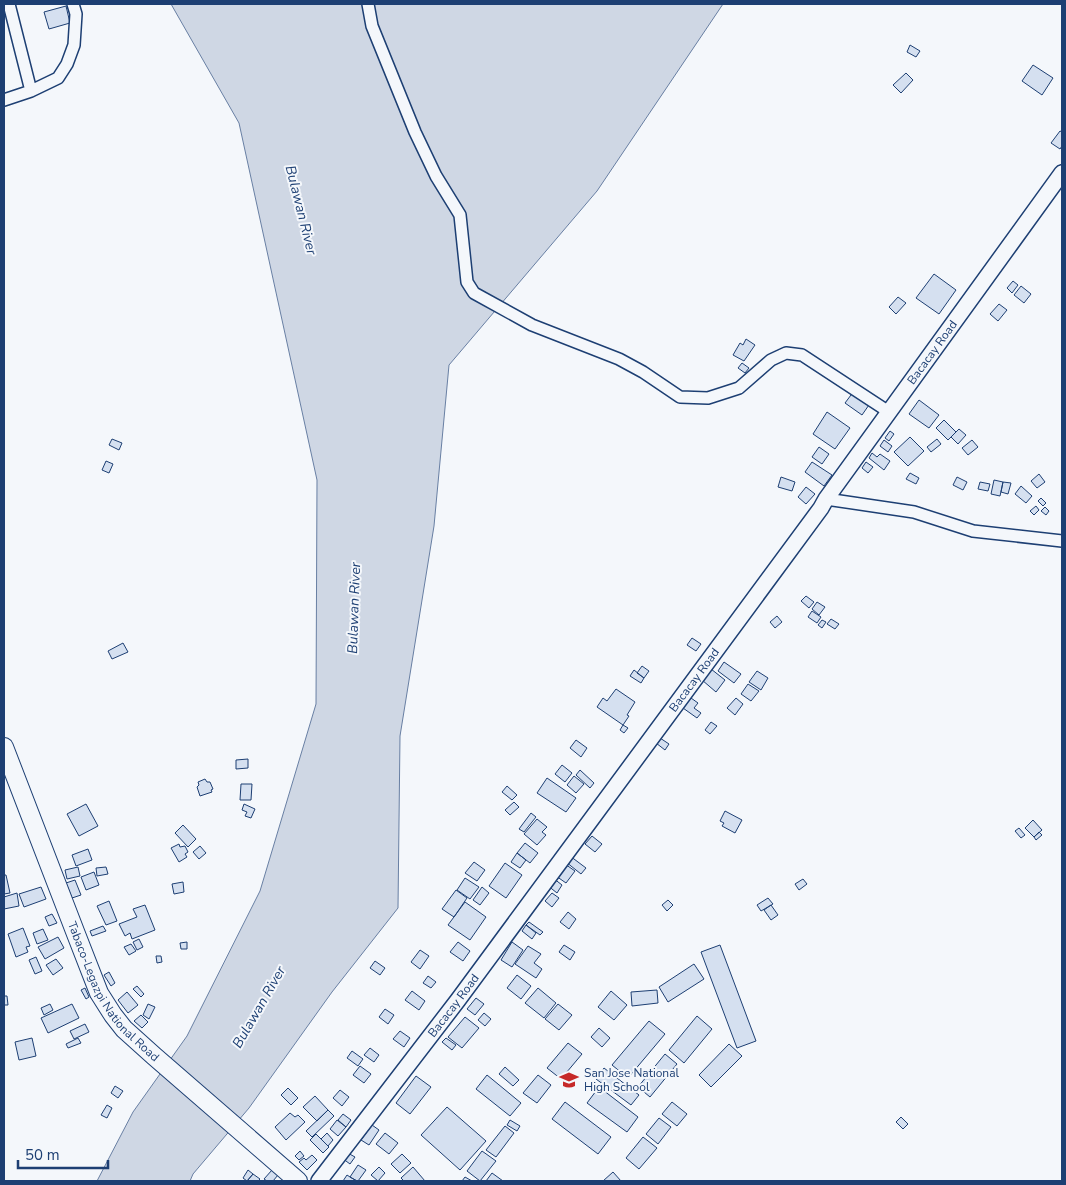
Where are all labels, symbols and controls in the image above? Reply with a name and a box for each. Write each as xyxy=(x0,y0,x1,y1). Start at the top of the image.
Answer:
water label: Bulawan River xyxy=(281,163,322,258)
street label: Bacacay Road xyxy=(904,317,961,388)
water label: Bulawan River xyxy=(343,561,365,654)
street label: Bacacay Road xyxy=(665,645,723,715)
street label: Tabaco-Legazpi National Road xyxy=(64,919,163,1065)
water label: Bulawan River xyxy=(228,962,291,1051)
street label: Bacacay Road xyxy=(424,971,483,1041)
place label: San Jose National High School xyxy=(584,1065,680,1095)
school or university icon: San Jose National High School xyxy=(558,1069,580,1091)
scale bar xyxy=(18,1138,108,1170)
text: 50 m xyxy=(25,1145,60,1165)

